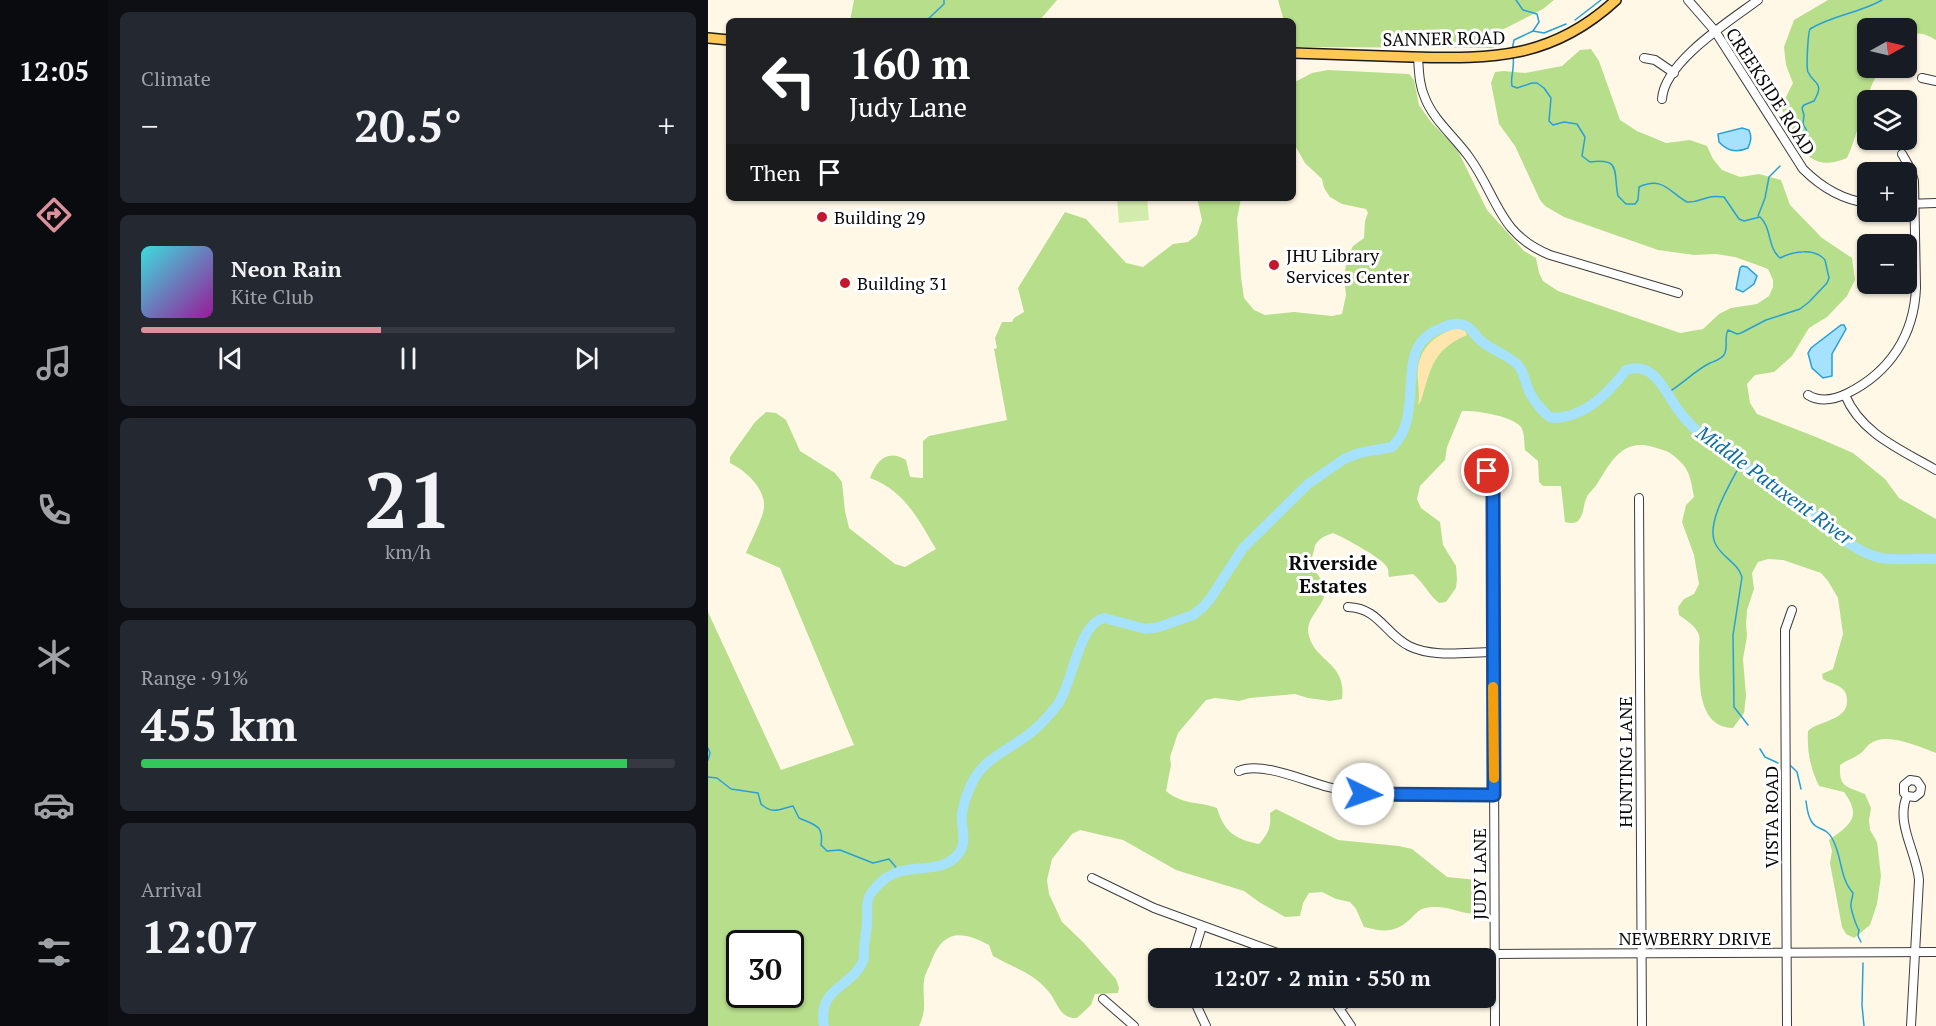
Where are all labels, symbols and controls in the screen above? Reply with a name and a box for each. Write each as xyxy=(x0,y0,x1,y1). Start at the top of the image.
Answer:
north arrow xyxy=(1857,18,1917,78)
map controls xyxy=(1857,18,1917,294)
street label: CREEKSIDE ROAD xyxy=(1721,23,1821,159)
street label: SANNER ROAD xyxy=(1382,25,1506,51)
text: 160 m xyxy=(849,35,970,91)
icon: left xyxy=(750,42,828,120)
text: 12:05 xyxy=(19,53,89,89)
text: Climate xyxy=(141,65,211,92)
text: Judy Lane xyxy=(849,89,967,125)
button: layers xyxy=(1857,90,1917,150)
text: 20.5° xyxy=(354,95,462,155)
text: − xyxy=(141,104,159,147)
text: + xyxy=(657,104,675,147)
icon: arrive xyxy=(813,156,846,189)
text: Then xyxy=(750,158,801,187)
button: + xyxy=(1857,162,1917,222)
icon: directions xyxy=(33,194,75,236)
place label: Building 29 xyxy=(834,205,925,229)
marker: Building 29 xyxy=(815,210,829,224)
button: − xyxy=(1857,234,1917,294)
place label: JHU Library Services Center xyxy=(1286,243,1409,288)
text: Neon Rain xyxy=(231,254,342,283)
marker: JHU Library Services Center xyxy=(1267,258,1281,272)
place label: Building 31 xyxy=(857,271,948,295)
marker: Building 31 xyxy=(838,276,852,290)
text: Kite Club xyxy=(231,283,314,310)
icon: music xyxy=(33,342,75,384)
icon: previous xyxy=(214,342,247,375)
icon: pause xyxy=(392,342,425,375)
icon: next xyxy=(570,342,603,375)
water label: Middle Patuxent River xyxy=(1690,418,1860,552)
pin xyxy=(1461,445,1512,496)
text: 21 xyxy=(364,447,452,550)
icon: arrive xyxy=(1470,454,1503,487)
icon: phone xyxy=(33,489,75,531)
text: km/h xyxy=(385,538,431,565)
district label: Riverside Estates xyxy=(1289,549,1378,599)
icon: climate xyxy=(33,636,75,678)
text: Range · 91% xyxy=(141,664,248,691)
text: 455 km xyxy=(141,694,297,754)
street label: HUNTING LANE xyxy=(1613,696,1637,828)
position arrow xyxy=(1331,762,1395,826)
street label: VISTA ROAD xyxy=(1759,766,1783,868)
icon: car xyxy=(33,784,75,826)
street label: JUDY LANE xyxy=(1467,828,1491,920)
text: Arrival xyxy=(141,876,202,903)
text: 12:07 xyxy=(141,906,258,966)
street label: NEWBERRY DRIVE xyxy=(1618,926,1772,950)
speed limit sign: 30 xyxy=(726,930,804,1008)
icon: filters xyxy=(33,931,75,973)
text: 12:07 · 2 min · 550 m xyxy=(1213,963,1431,992)

